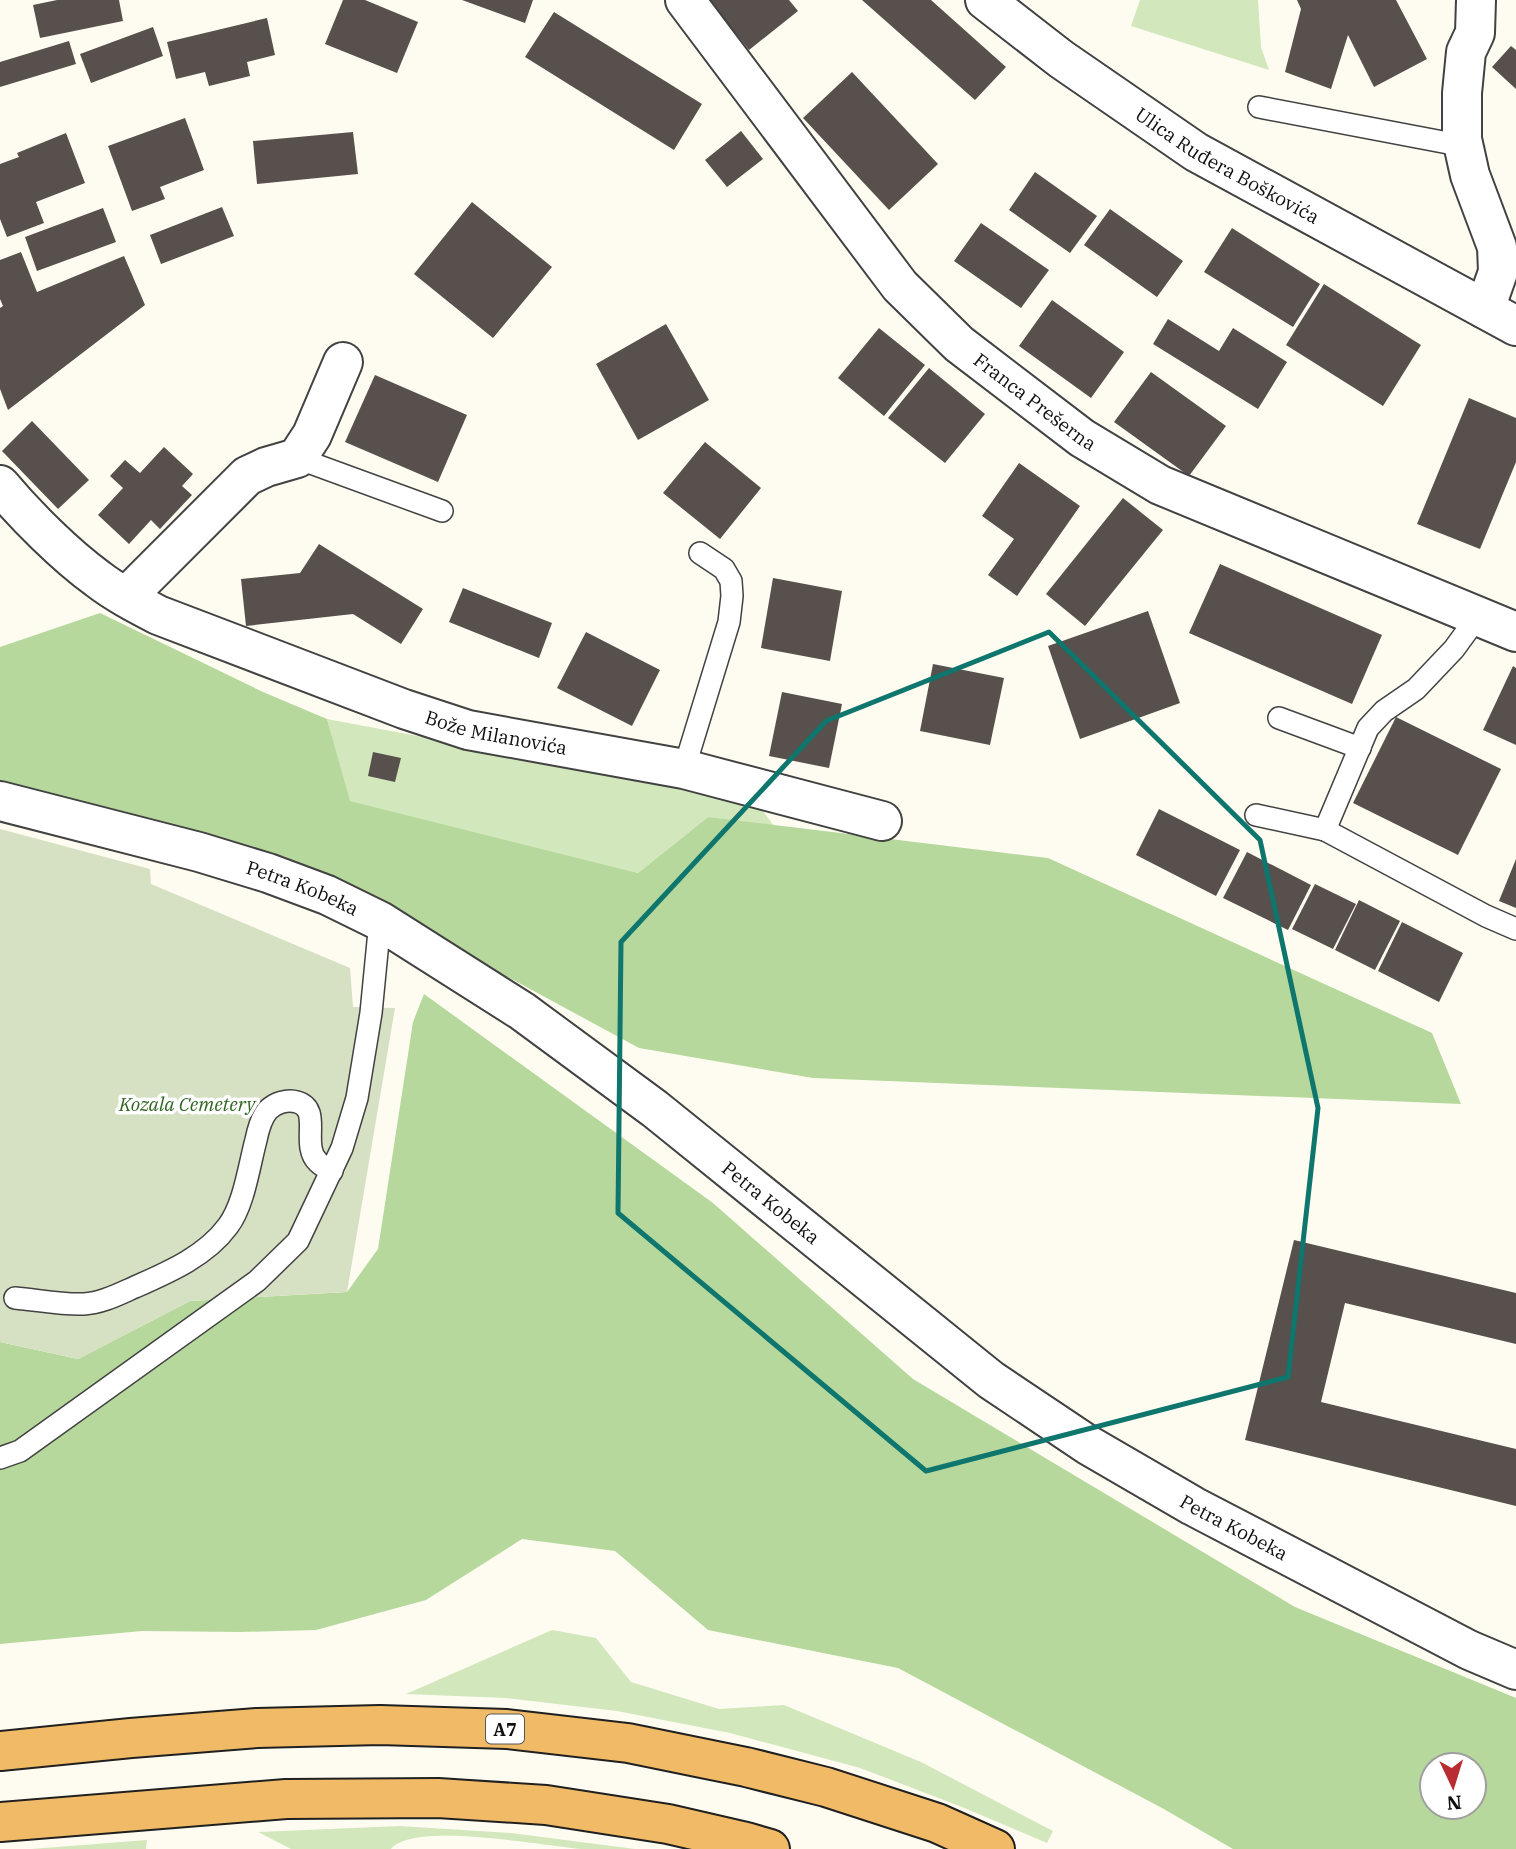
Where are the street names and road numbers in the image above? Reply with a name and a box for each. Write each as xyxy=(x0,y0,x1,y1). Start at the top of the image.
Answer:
street label: Ulica Ruđera Boškovića xyxy=(1131,102,1324,229)
street label: Franca Prešerna xyxy=(969,348,1101,456)
street label: Bože Milanovića xyxy=(422,705,569,760)
street label: Petra Kobeka xyxy=(244,855,363,921)
street label: Petra Kobeka xyxy=(717,1156,825,1249)
street label: Petra Kobeka xyxy=(1176,1489,1292,1565)
road number: A7 xyxy=(486,1714,524,1744)

